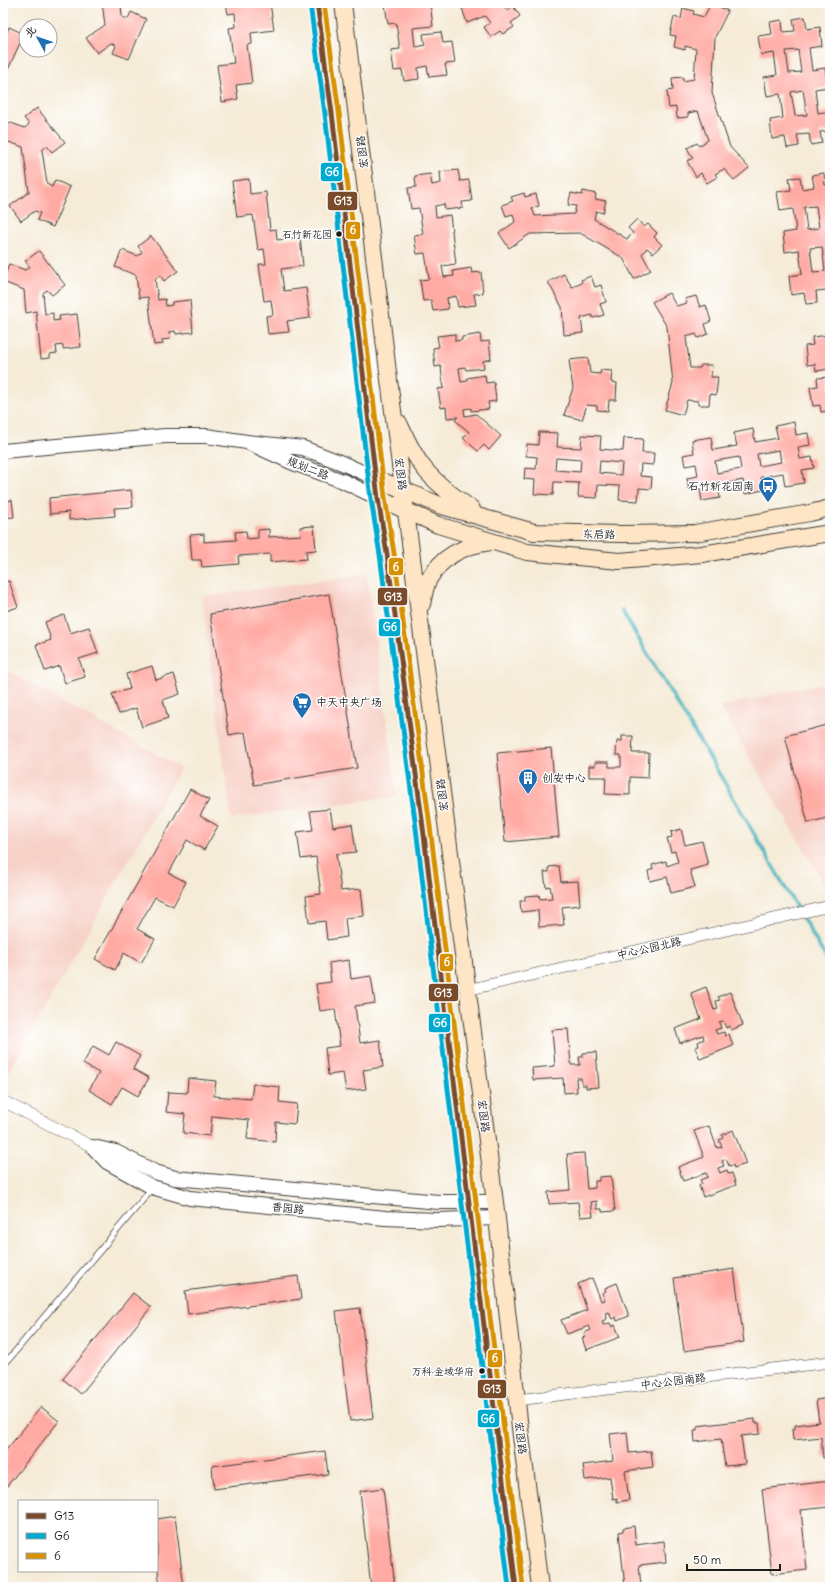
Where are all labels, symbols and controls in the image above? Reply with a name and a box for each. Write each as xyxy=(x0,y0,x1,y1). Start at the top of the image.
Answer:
north arrow xyxy=(18,18,58,58)
text: 北 xyxy=(21,23,39,40)
street label: 宏图路 xyxy=(353,135,371,169)
line badge: G6 xyxy=(320,162,343,182)
text: G6 xyxy=(325,165,339,179)
line badge: G13 xyxy=(327,191,358,211)
text: G13 xyxy=(334,194,352,208)
line badge: 6 xyxy=(345,221,361,240)
text: 6 xyxy=(350,223,356,237)
place label: 石竹新花园 xyxy=(282,228,332,241)
marker: 石竹新花园 xyxy=(334,229,344,239)
street label: 规划二路 xyxy=(285,454,331,482)
street label: 宏图路 xyxy=(392,457,410,491)
bus stop icon: 石竹新花园南 xyxy=(757,475,779,503)
place label: 石竹新花园南 xyxy=(688,479,754,493)
street label: 东启路 xyxy=(582,526,616,542)
line badge: 6 xyxy=(388,557,404,576)
text: 6 xyxy=(393,560,399,574)
line badge: G13 xyxy=(377,587,408,606)
text: G13 xyxy=(384,590,402,604)
line badge: G6 xyxy=(378,618,401,637)
text: G6 xyxy=(383,620,397,634)
supermarket icon: 中天中央广场 xyxy=(291,691,313,719)
place label: 中天中央广场 xyxy=(316,695,382,709)
building icon: 创安中心 xyxy=(517,767,539,795)
place label: 创安中心 xyxy=(542,771,586,785)
street label: 宏图路 xyxy=(433,778,451,812)
street label: 中心公园北路 xyxy=(615,934,683,962)
line badge: 6 xyxy=(439,953,454,972)
text: 6 xyxy=(444,955,450,969)
line badge: G13 xyxy=(428,983,459,1002)
text: G13 xyxy=(434,986,452,1000)
line badge: G6 xyxy=(428,1013,451,1033)
text: G6 xyxy=(433,1016,447,1030)
street label: 宏图路 xyxy=(475,1099,493,1133)
street label: 香园路 xyxy=(271,1199,305,1217)
line badge: 6 xyxy=(487,1349,503,1368)
text: 6 xyxy=(492,1351,498,1365)
place label: 万科·金域华府 xyxy=(412,1365,474,1378)
marker: 万科·金域华府 xyxy=(477,1366,487,1376)
street label: 中心公园南路 xyxy=(639,1370,707,1392)
line badge: G13 xyxy=(477,1379,507,1399)
text: G13 xyxy=(483,1382,501,1396)
line badge: G6 xyxy=(477,1409,500,1428)
text: G6 xyxy=(481,1412,495,1426)
street label: 宏图路 xyxy=(512,1421,530,1455)
legend xyxy=(18,1500,158,1572)
text: G13 xyxy=(54,1508,74,1523)
text: G6 xyxy=(54,1528,70,1543)
scale bar xyxy=(687,1546,780,1572)
text: 6 xyxy=(54,1548,61,1563)
text: 50 m xyxy=(693,1552,722,1567)

